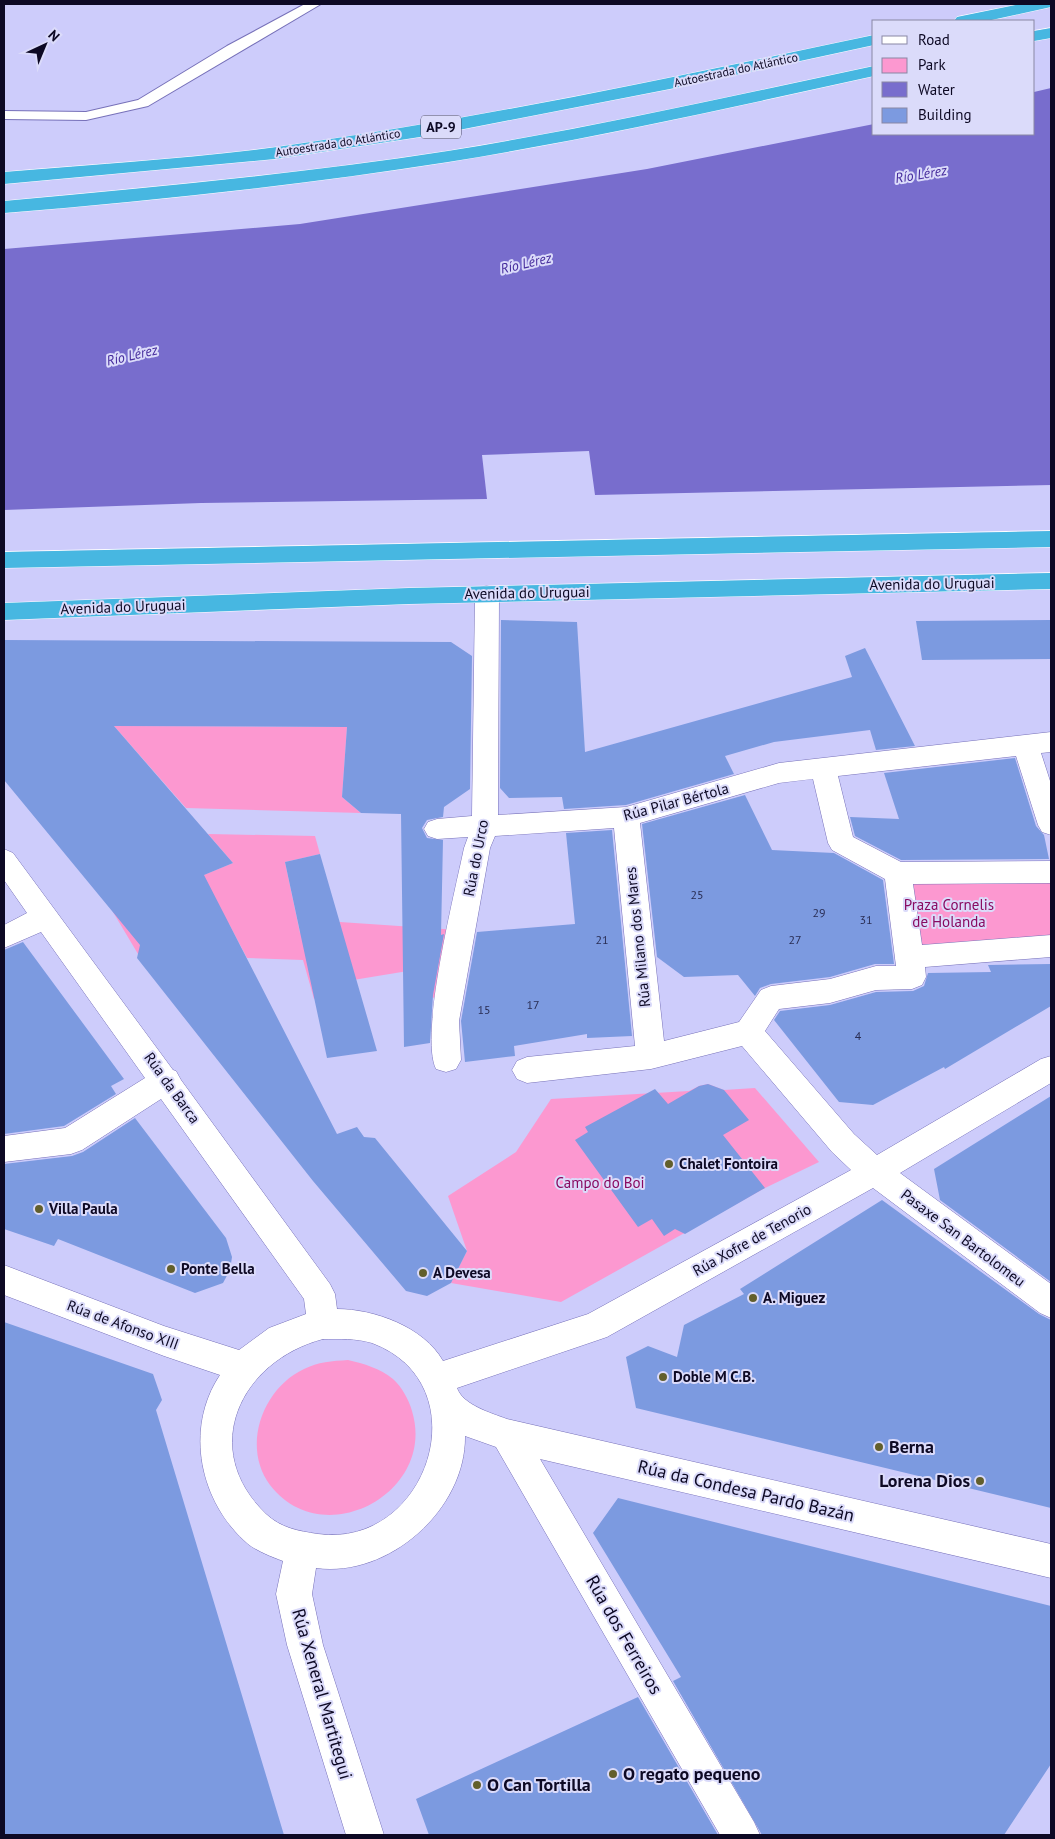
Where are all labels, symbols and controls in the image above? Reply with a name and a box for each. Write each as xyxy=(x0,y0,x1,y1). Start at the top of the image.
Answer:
north arrow xyxy=(20,20,70,70)
legend xyxy=(872,20,1035,135)
text: N xyxy=(44,26,64,45)
text: Road xyxy=(918,30,950,49)
street label: Autoestrada do Atlántico xyxy=(673,49,799,90)
text: Park xyxy=(918,55,946,74)
text: Water xyxy=(918,80,955,99)
text: Building xyxy=(918,105,972,124)
road number: AP-9 xyxy=(421,115,461,138)
street label: Autoestrada do Atlántico xyxy=(274,125,401,160)
water label: Río Lérez xyxy=(894,161,949,187)
water label: Río Lérez xyxy=(499,248,554,278)
water label: Río Lérez xyxy=(105,340,160,370)
street label: Avenida do Uruguai xyxy=(869,573,995,594)
street label: Avenida do Uruguai xyxy=(464,582,590,603)
street label: Avenida do Uruguai xyxy=(60,595,186,618)
street label: Rúa Pilar Bértola xyxy=(621,778,731,825)
street label: Rúa do Urco xyxy=(459,818,492,898)
street label: Rúa Milano dos Mares xyxy=(621,866,654,1008)
house number: 25 xyxy=(690,887,704,902)
park label: Praza Cornelis de Holanda xyxy=(904,895,994,931)
house number: 29 xyxy=(812,905,826,920)
house number: 31 xyxy=(859,912,873,927)
house number: 21 xyxy=(595,932,609,947)
house number: 27 xyxy=(788,932,802,947)
house number: 17 xyxy=(526,997,540,1012)
house number: 15 xyxy=(477,1002,491,1017)
house number: 4 xyxy=(855,1028,862,1043)
street label: Rúa da Barca xyxy=(140,1048,205,1127)
place label: Chalet Fontoira xyxy=(679,1154,778,1173)
marker: Chalet Fontoira xyxy=(663,1158,675,1170)
park label: Campo do Boi xyxy=(555,1173,645,1192)
street label: Pasaxe San Bartolomeu xyxy=(897,1185,1029,1291)
place label: Villa Paula xyxy=(48,1199,118,1218)
street label: Rúa Xofre de Tenorio xyxy=(689,1199,814,1280)
marker: Villa Paula xyxy=(33,1203,45,1215)
place label: Ponte Bella xyxy=(181,1259,255,1278)
marker: Ponte Bella xyxy=(165,1263,177,1275)
place label: A Devesa xyxy=(433,1263,491,1282)
marker: A Devesa xyxy=(417,1267,429,1279)
place label: A. Miguez xyxy=(763,1288,825,1307)
marker: A. Miguez xyxy=(747,1292,759,1304)
street label: Rúa de Afonso XIII xyxy=(65,1296,182,1354)
place label: Doble M C.B. xyxy=(673,1367,755,1386)
marker: Doble M C.B. xyxy=(657,1371,669,1383)
place label: Berna xyxy=(889,1435,934,1458)
marker: Berna xyxy=(873,1441,885,1453)
street label: Rúa da Condesa Pardo Bazán xyxy=(636,1454,857,1527)
place label: Lorena Dios xyxy=(879,1469,970,1492)
marker: Lorena Dios xyxy=(974,1475,986,1487)
street label: Rúa dos Ferreiros xyxy=(581,1571,668,1698)
street label: Rúa Xeneral Martitegui xyxy=(287,1606,358,1782)
place label: O regato pequeno xyxy=(623,1762,761,1785)
marker: O regato pequeno xyxy=(607,1768,619,1780)
place label: O Can Tortilla xyxy=(487,1773,591,1796)
marker: O Can Tortilla xyxy=(471,1779,483,1791)

